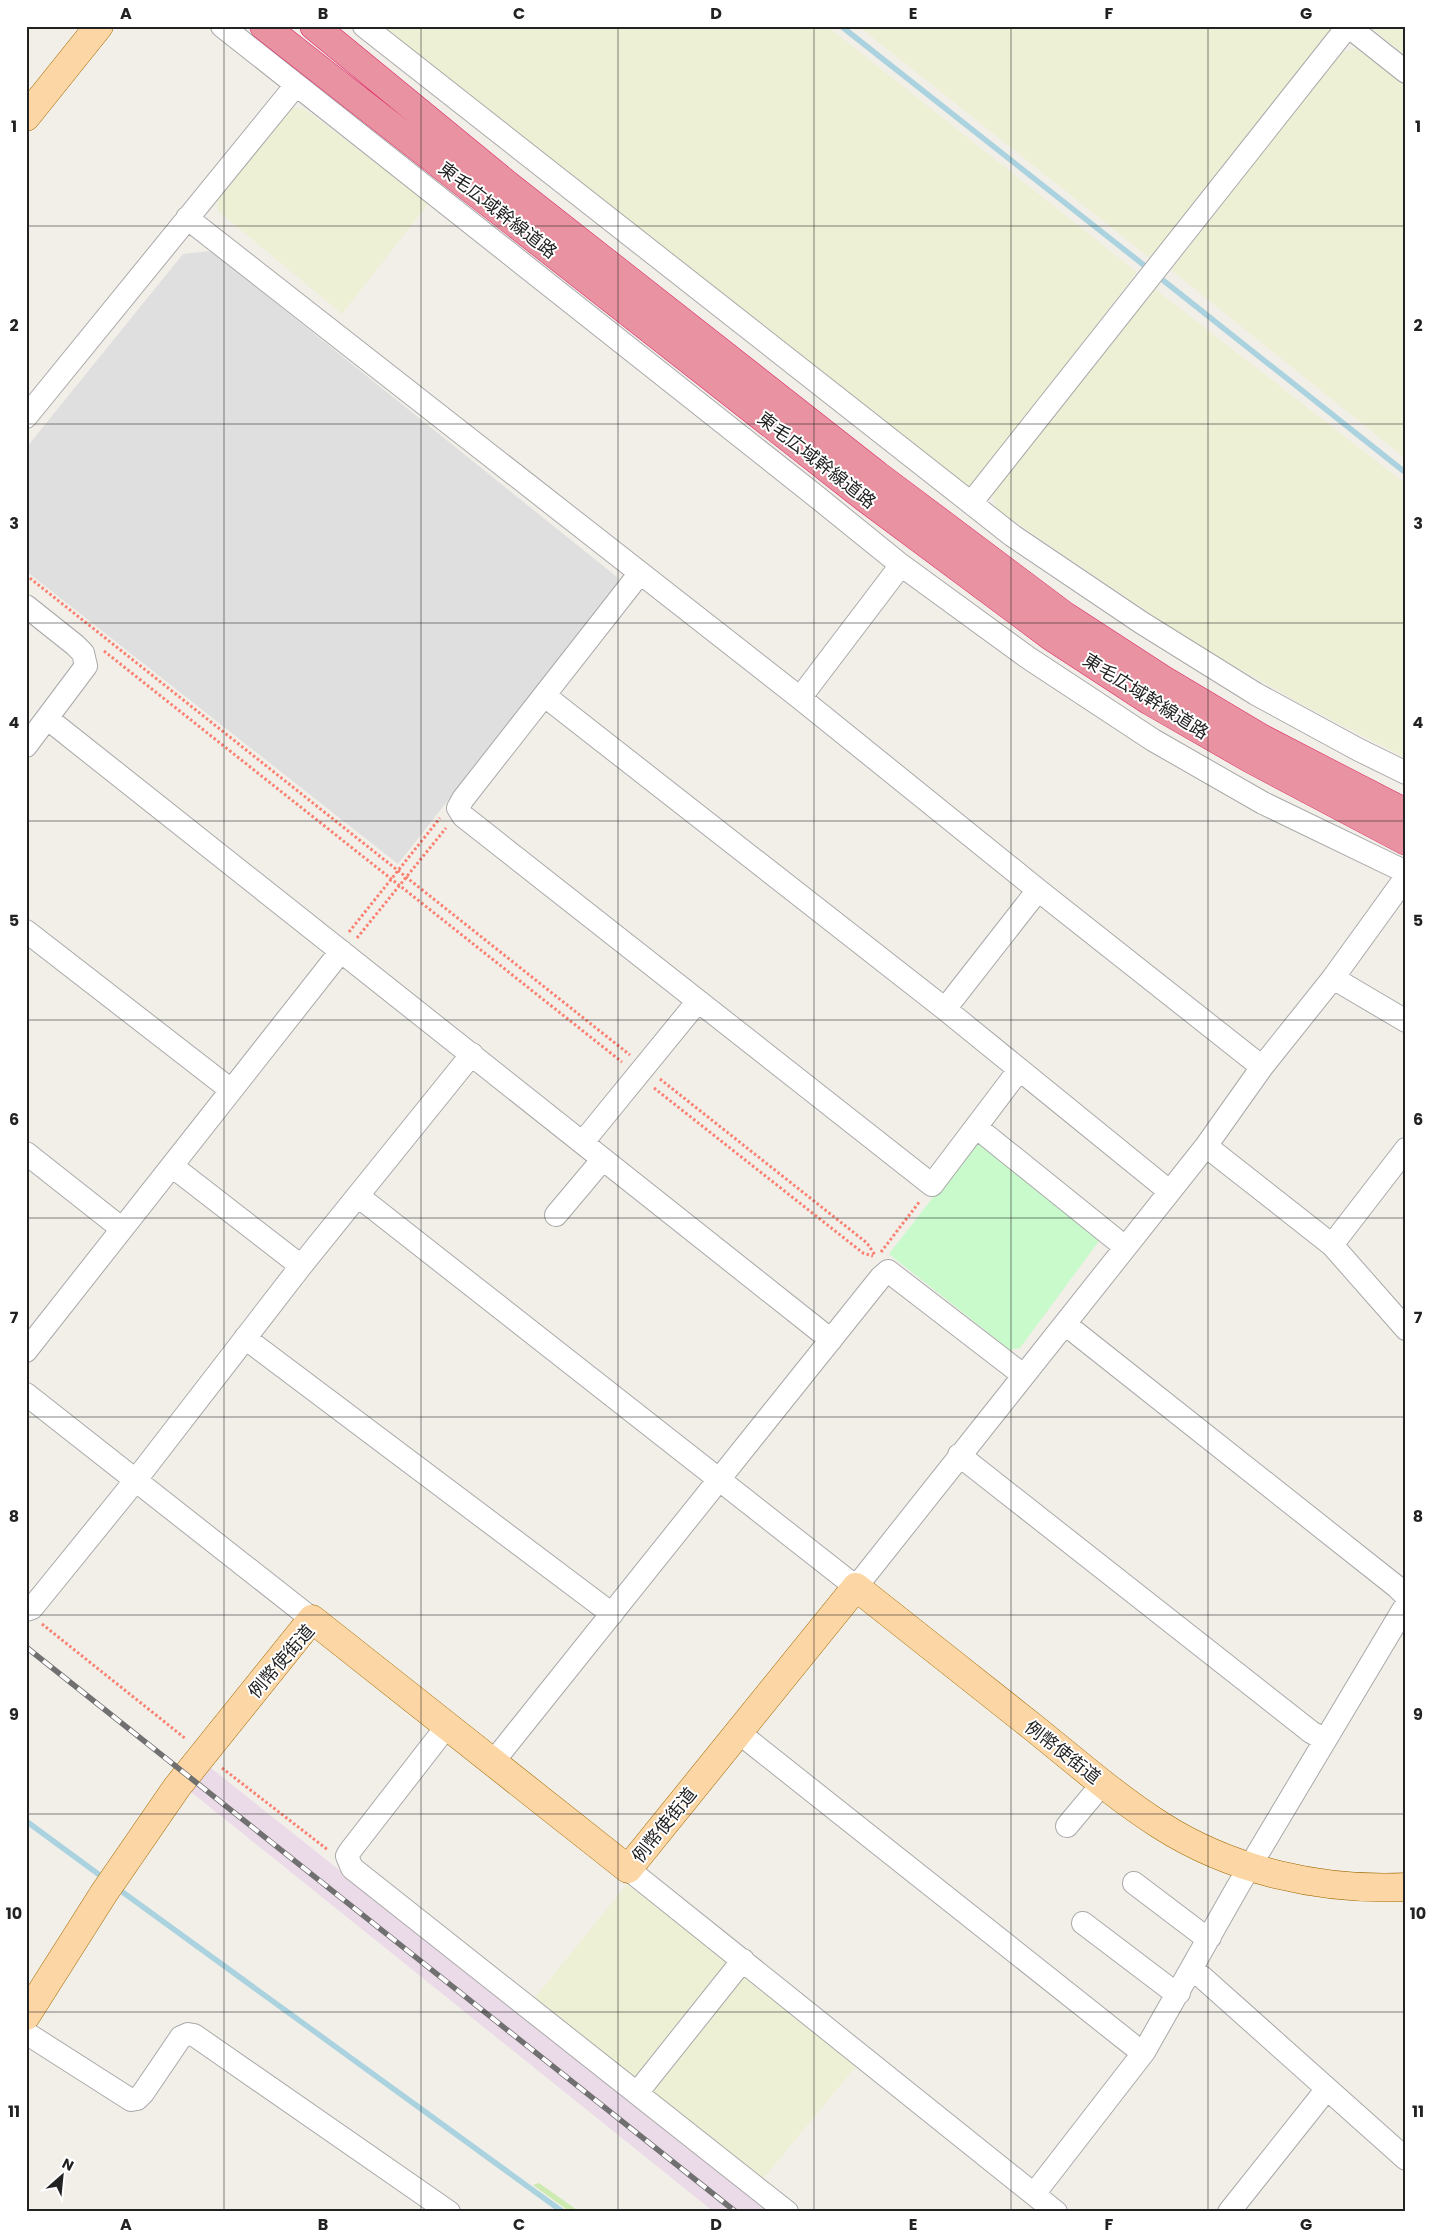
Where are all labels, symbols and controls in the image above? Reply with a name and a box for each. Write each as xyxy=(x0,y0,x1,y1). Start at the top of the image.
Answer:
text: A xyxy=(120,2,132,25)
text: B xyxy=(318,2,328,25)
text: C xyxy=(513,2,525,25)
text: D xyxy=(710,2,722,25)
text: E xyxy=(909,2,917,25)
text: F xyxy=(1105,2,1114,25)
text: G xyxy=(1300,2,1312,25)
text: 1 xyxy=(11,115,17,138)
text: 1 xyxy=(1415,115,1421,138)
street label: 東毛広域幹線道路 xyxy=(434,156,562,264)
text: 2 xyxy=(9,314,19,337)
text: 2 xyxy=(1413,314,1423,337)
street label: 東毛広域幹線道路 xyxy=(753,406,881,514)
text: 3 xyxy=(9,512,19,535)
text: 3 xyxy=(1413,512,1423,535)
street label: 東毛広域幹線道路 xyxy=(1078,647,1214,745)
text: 4 xyxy=(9,711,20,734)
text: 4 xyxy=(1413,711,1424,734)
text: 5 xyxy=(9,909,19,932)
text: 5 xyxy=(1413,909,1423,932)
text: 6 xyxy=(9,1108,19,1131)
text: 6 xyxy=(1413,1108,1423,1131)
text: 7 xyxy=(10,1306,19,1329)
text: 7 xyxy=(1414,1306,1423,1329)
text: 8 xyxy=(9,1505,19,1528)
text: 8 xyxy=(1413,1505,1423,1528)
street label: 例幣使街道 xyxy=(242,1619,320,1703)
text: 9 xyxy=(9,1703,19,1726)
text: 9 xyxy=(1413,1703,1423,1726)
street label: 例幣使街道 xyxy=(1020,1714,1106,1790)
street label: 例幣使街道 xyxy=(626,1782,702,1868)
text: 10 xyxy=(6,1902,22,1925)
text: 10 xyxy=(1410,1902,1426,1925)
text: 11 xyxy=(8,2100,20,2123)
text: 11 xyxy=(1412,2100,1424,2123)
north arrow xyxy=(38,2150,88,2200)
text: N xyxy=(59,2153,77,2176)
text: A xyxy=(120,2213,132,2236)
text: B xyxy=(318,2213,328,2236)
text: C xyxy=(513,2213,525,2236)
text: D xyxy=(710,2213,722,2236)
text: E xyxy=(909,2213,917,2236)
text: F xyxy=(1105,2213,1114,2236)
text: G xyxy=(1300,2213,1312,2236)

